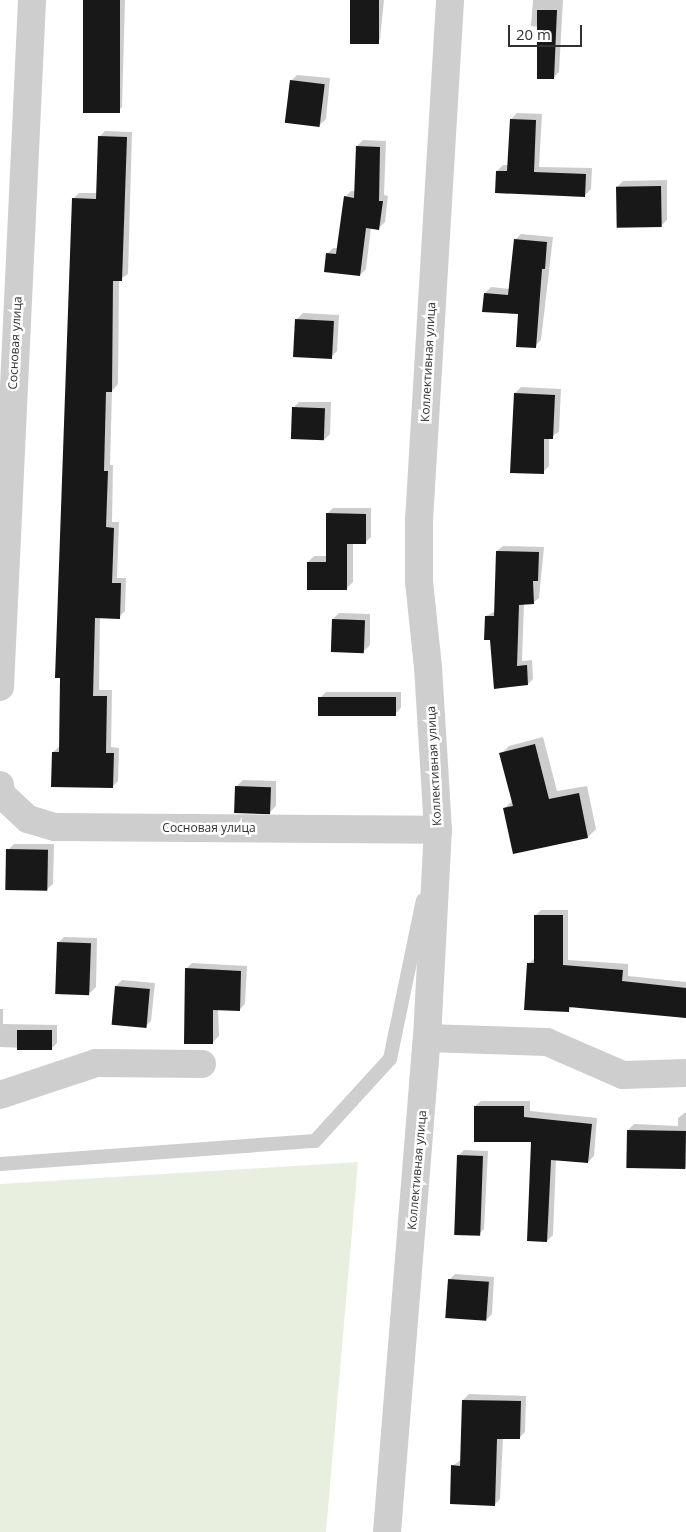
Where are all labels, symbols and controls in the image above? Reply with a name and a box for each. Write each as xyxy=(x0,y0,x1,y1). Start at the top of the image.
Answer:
scale bar xyxy=(511,15,585,47)
text: 20 m xyxy=(516,24,551,44)
street label: Сосновая улица xyxy=(5,296,25,390)
street label: Коллективная улица xyxy=(418,302,438,422)
street label: Коллективная улица xyxy=(424,706,444,826)
street label: Сосновая улица xyxy=(162,821,256,835)
street label: Коллективная улица xyxy=(405,1110,429,1230)

